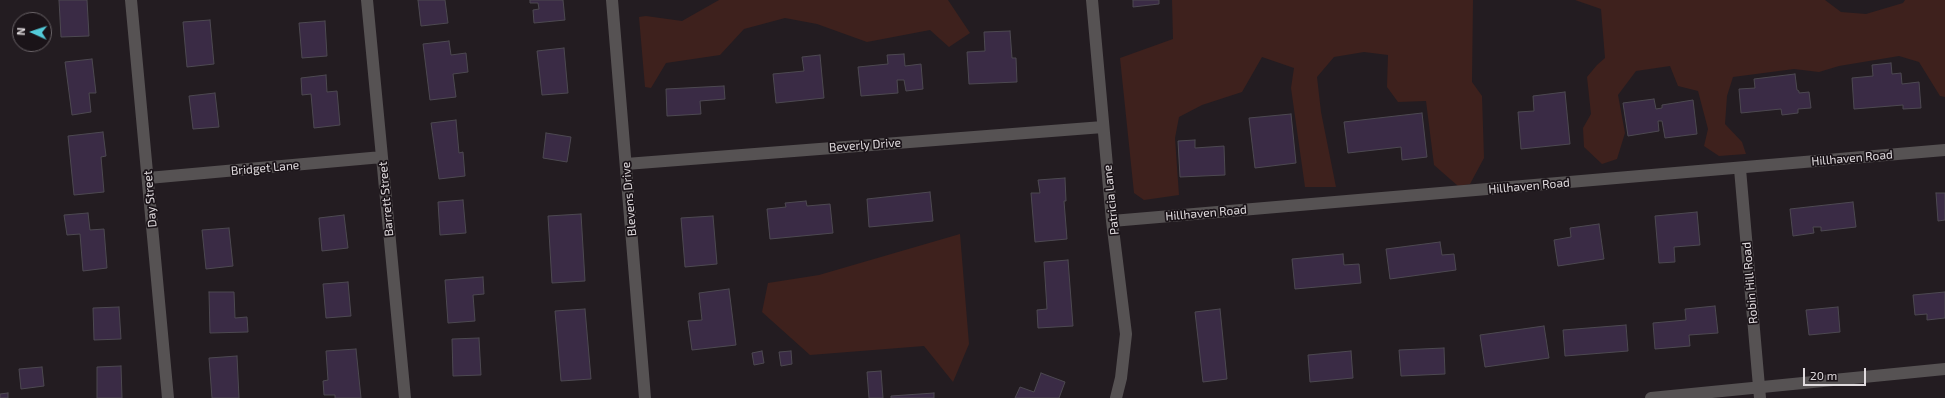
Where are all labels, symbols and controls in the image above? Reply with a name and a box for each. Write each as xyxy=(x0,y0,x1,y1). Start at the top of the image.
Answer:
north arrow xyxy=(12,12,52,52)
text: N xyxy=(14,27,27,36)
street label: Beverly Drive xyxy=(828,135,902,155)
street label: Hillhaven Road xyxy=(1811,147,1893,169)
street label: Bridget Lane xyxy=(230,158,300,178)
street label: Barrett Street xyxy=(376,161,396,237)
street label: Blevens Drive xyxy=(619,161,639,237)
street label: Patricia Lane xyxy=(1100,164,1122,236)
street label: Day Street xyxy=(140,170,160,228)
street label: Hillhaven Road xyxy=(1488,175,1570,197)
street label: Hillhaven Road xyxy=(1165,202,1247,224)
street label: Robin Hill Road xyxy=(1739,241,1761,325)
scale bar xyxy=(1805,360,1868,386)
text: 20 m xyxy=(1810,368,1837,382)

